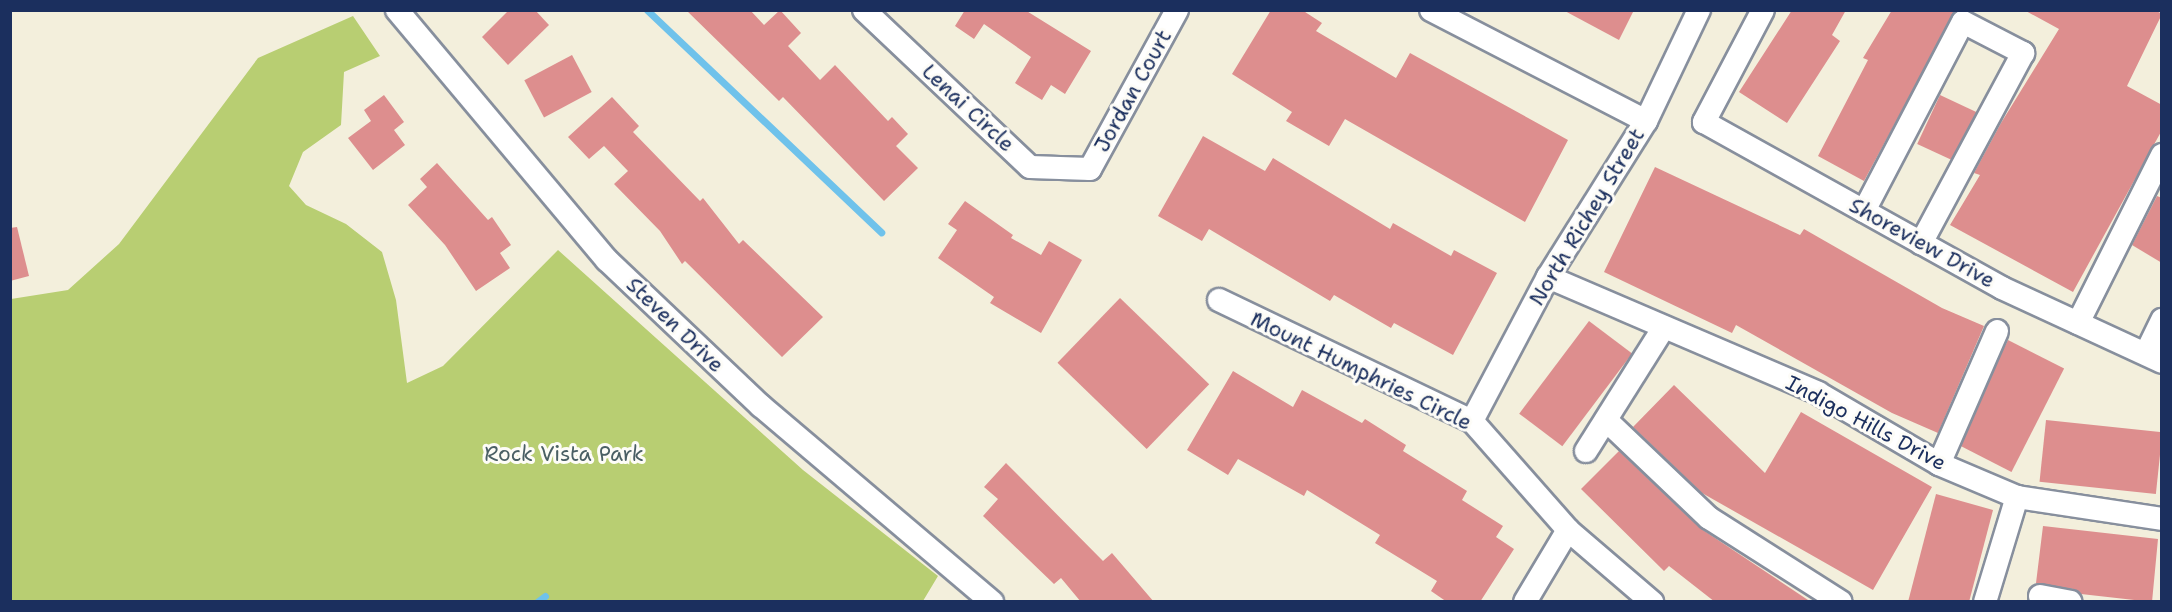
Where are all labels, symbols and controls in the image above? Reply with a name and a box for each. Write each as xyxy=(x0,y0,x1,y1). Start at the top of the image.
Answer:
street label: Jordan Court xyxy=(1089,25,1177,157)
street label: Lenai Circle xyxy=(917,59,1019,157)
street label: North Richey Street xyxy=(1524,124,1650,310)
street label: Shoreview Drive xyxy=(1845,193,1999,293)
street label: Steven Drive xyxy=(621,272,729,378)
street label: Mount Humphries Circle xyxy=(1246,306,1476,436)
street label: Indigo Hills Drive xyxy=(1782,370,1950,476)
park label: Rock Vista Park xyxy=(484,441,644,467)

